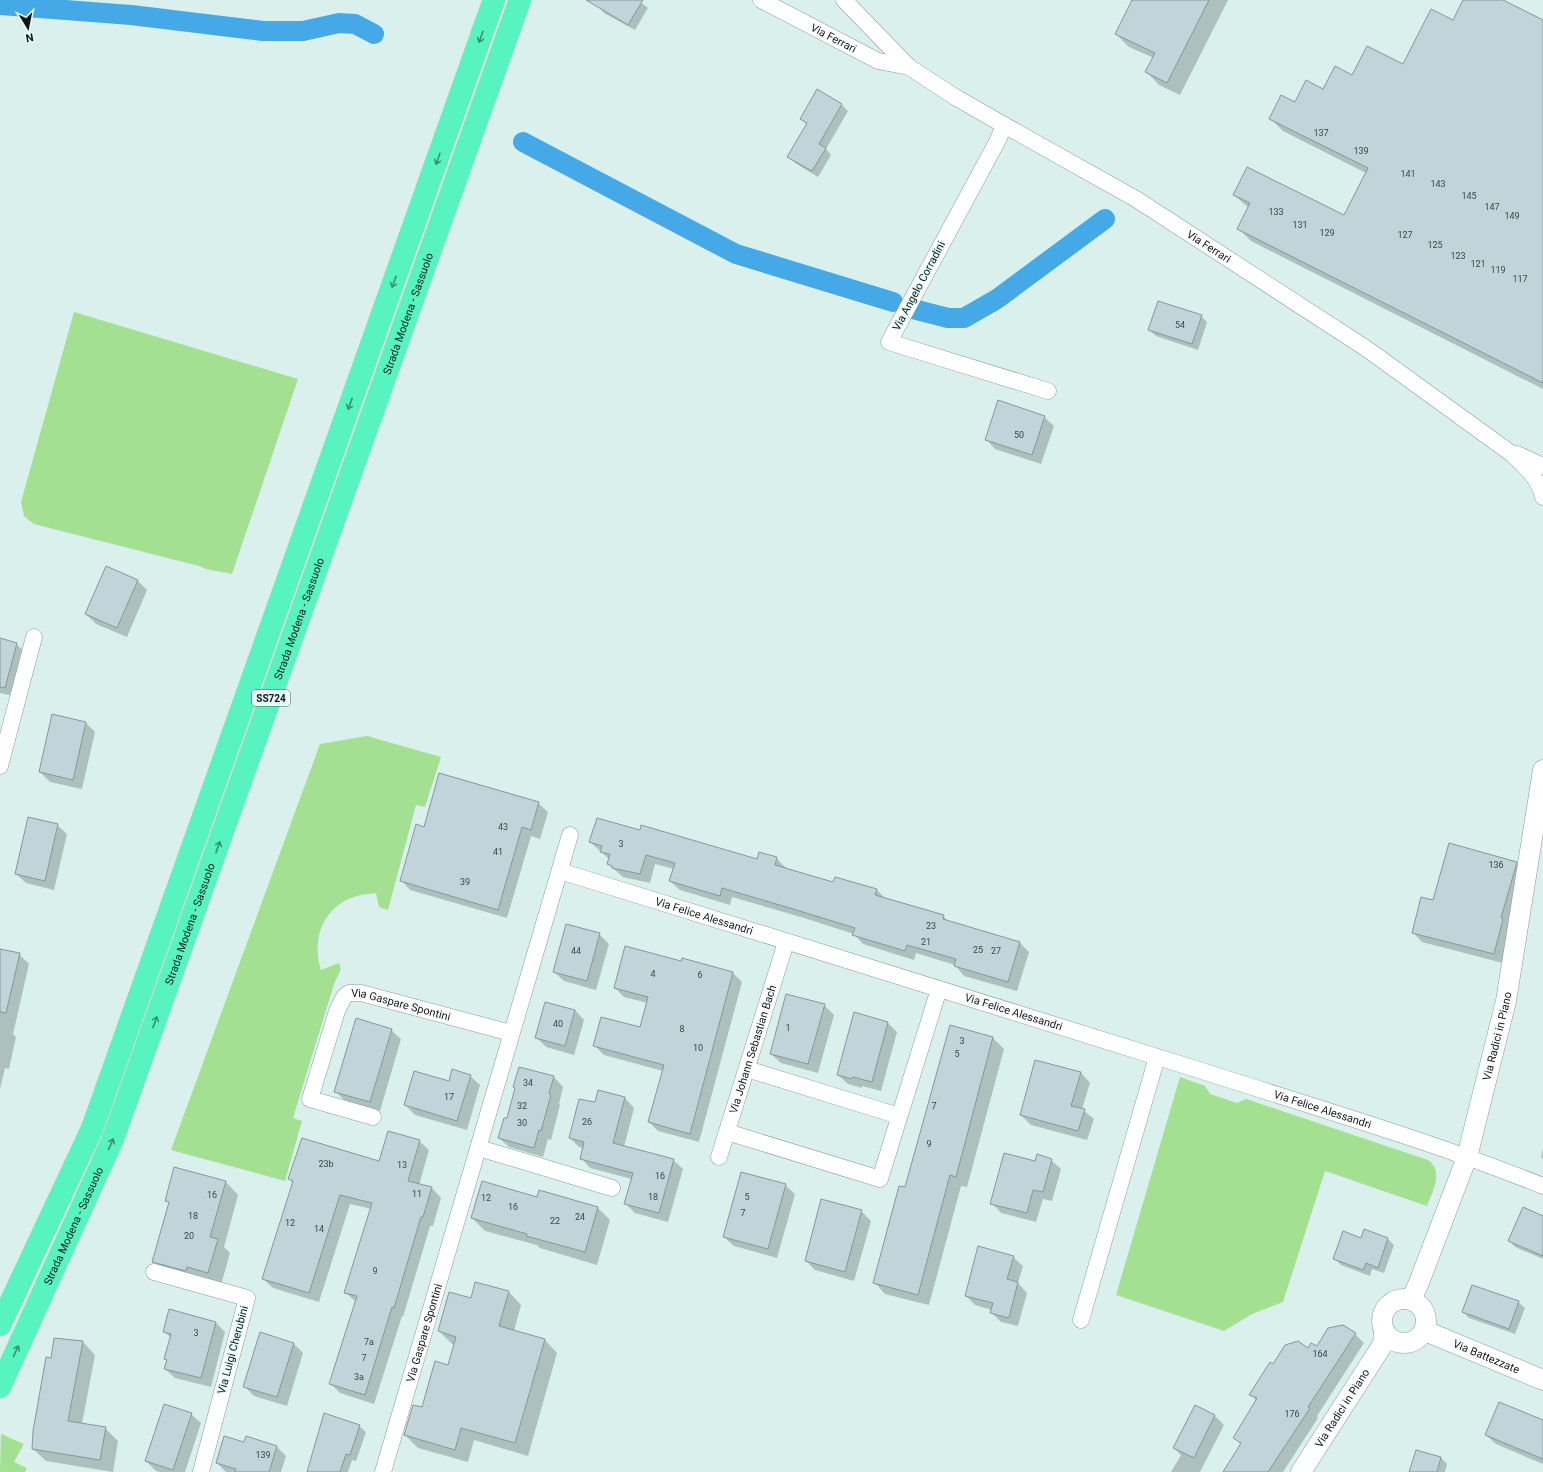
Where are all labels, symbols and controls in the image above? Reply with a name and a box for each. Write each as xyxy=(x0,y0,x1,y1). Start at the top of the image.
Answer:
north arrow xyxy=(8,8,48,48)
street label: Via Ferrari xyxy=(809,21,859,55)
text: N xyxy=(24,30,35,44)
one-way arrow xyxy=(477,30,484,43)
house number: 137 xyxy=(1313,128,1329,138)
house number: 139 xyxy=(1353,146,1369,156)
one-way arrow xyxy=(433,153,441,165)
house number: 141 xyxy=(1400,169,1416,179)
house number: 143 xyxy=(1430,179,1446,189)
house number: 145 xyxy=(1461,191,1477,201)
house number: 147 xyxy=(1484,202,1500,212)
house number: 133 xyxy=(1268,207,1284,217)
house number: 149 xyxy=(1504,211,1520,221)
house number: 131 xyxy=(1292,220,1308,230)
street label: Via Ferrari xyxy=(1184,227,1233,265)
house number: 129 xyxy=(1319,228,1335,238)
house number: 127 xyxy=(1397,230,1413,240)
street label: Via Angelo Corradini xyxy=(890,239,948,333)
house number: 125 xyxy=(1427,240,1443,250)
street label: Strada Modena - Sassuolo xyxy=(380,251,436,376)
house number: 123 xyxy=(1450,251,1466,261)
house number: 121 xyxy=(1470,259,1486,269)
house number: 119 xyxy=(1490,265,1506,275)
house number: 117 xyxy=(1512,274,1528,284)
one-way arrow xyxy=(390,275,397,288)
house number: 54 xyxy=(1175,320,1185,330)
one-way arrow xyxy=(346,398,354,410)
house number: 50 xyxy=(1014,430,1024,440)
street label: Strada Modena - Sassuolo xyxy=(271,556,327,681)
road number: SS724 xyxy=(252,690,290,706)
house number: 43 xyxy=(498,822,508,832)
house number: 3 xyxy=(618,839,624,849)
one-way arrow xyxy=(215,840,222,853)
house number: 41 xyxy=(493,847,503,857)
house number: 136 xyxy=(1488,860,1504,870)
street label: Strada Modena - Sassuolo xyxy=(162,861,218,986)
house number: 39 xyxy=(460,877,470,887)
street label: Via Felice Alessandri xyxy=(654,895,755,937)
house number: 23 xyxy=(926,921,936,931)
house number: 21 xyxy=(921,937,931,947)
house number: 25 xyxy=(973,945,983,955)
house number: 44 xyxy=(571,946,581,956)
house number: 27 xyxy=(991,946,1001,956)
house number: 4 xyxy=(650,969,656,979)
house number: 6 xyxy=(697,970,703,980)
street label: Via Johann Sebastian Bach xyxy=(727,983,779,1115)
street label: Via Gaspare Spontini xyxy=(351,987,452,1023)
street label: Via Felice Alessandri xyxy=(963,990,1064,1033)
street label: Via Radici in Piano xyxy=(1480,991,1514,1082)
one-way arrow xyxy=(152,1016,160,1028)
house number: 40 xyxy=(553,1019,563,1029)
house number: 1 xyxy=(785,1023,791,1033)
house number: 8 xyxy=(679,1024,685,1034)
house number: 3 xyxy=(959,1036,965,1046)
house number: 10 xyxy=(693,1043,703,1053)
house number: 5 xyxy=(954,1049,960,1059)
house number: 34 xyxy=(523,1078,533,1088)
street label: Via Felice Alessandri xyxy=(1272,1088,1373,1131)
house number: 17 xyxy=(444,1092,454,1102)
house number: 32 xyxy=(517,1101,527,1111)
house number: 7 xyxy=(931,1101,937,1111)
house number: 26 xyxy=(582,1117,592,1127)
house number: 30 xyxy=(517,1118,527,1128)
one-way arrow xyxy=(108,1138,115,1150)
house number: 9 xyxy=(926,1139,932,1149)
house number: 23b xyxy=(318,1159,334,1169)
house number: 13 xyxy=(397,1160,407,1170)
street label: Strada Modena - Sassuolo xyxy=(41,1165,106,1287)
house number: 16 xyxy=(655,1171,665,1181)
house number: 11 xyxy=(412,1189,422,1199)
house number: 16 xyxy=(207,1190,217,1200)
house number: 18 xyxy=(648,1192,658,1202)
house number: 5 xyxy=(744,1192,750,1202)
house number: 12 xyxy=(481,1193,491,1203)
house number: 16 xyxy=(508,1202,518,1212)
house number: 7 xyxy=(740,1208,746,1218)
house number: 18 xyxy=(188,1211,198,1221)
house number: 24 xyxy=(575,1212,585,1222)
house number: 22 xyxy=(550,1216,560,1226)
house number: 12 xyxy=(285,1218,295,1228)
house number: 14 xyxy=(314,1224,324,1234)
house number: 20 xyxy=(184,1231,194,1241)
house number: 9 xyxy=(372,1266,378,1276)
street label: Via Gaspare Spontini xyxy=(403,1282,445,1384)
street label: Via Luigi Cherubini xyxy=(215,1304,251,1396)
house number: 3 xyxy=(193,1328,199,1338)
house number: 7a xyxy=(364,1337,374,1347)
street label: Via Battezzate xyxy=(1451,1337,1522,1376)
one-way arrow xyxy=(13,1346,20,1358)
house number: 164 xyxy=(1312,1349,1328,1359)
house number: 7 xyxy=(361,1353,367,1363)
street label: Via Radici in Piano xyxy=(1312,1366,1372,1450)
house number: 3a xyxy=(354,1372,364,1382)
house number: 176 xyxy=(1284,1409,1300,1419)
house number: 139 xyxy=(255,1450,271,1460)

